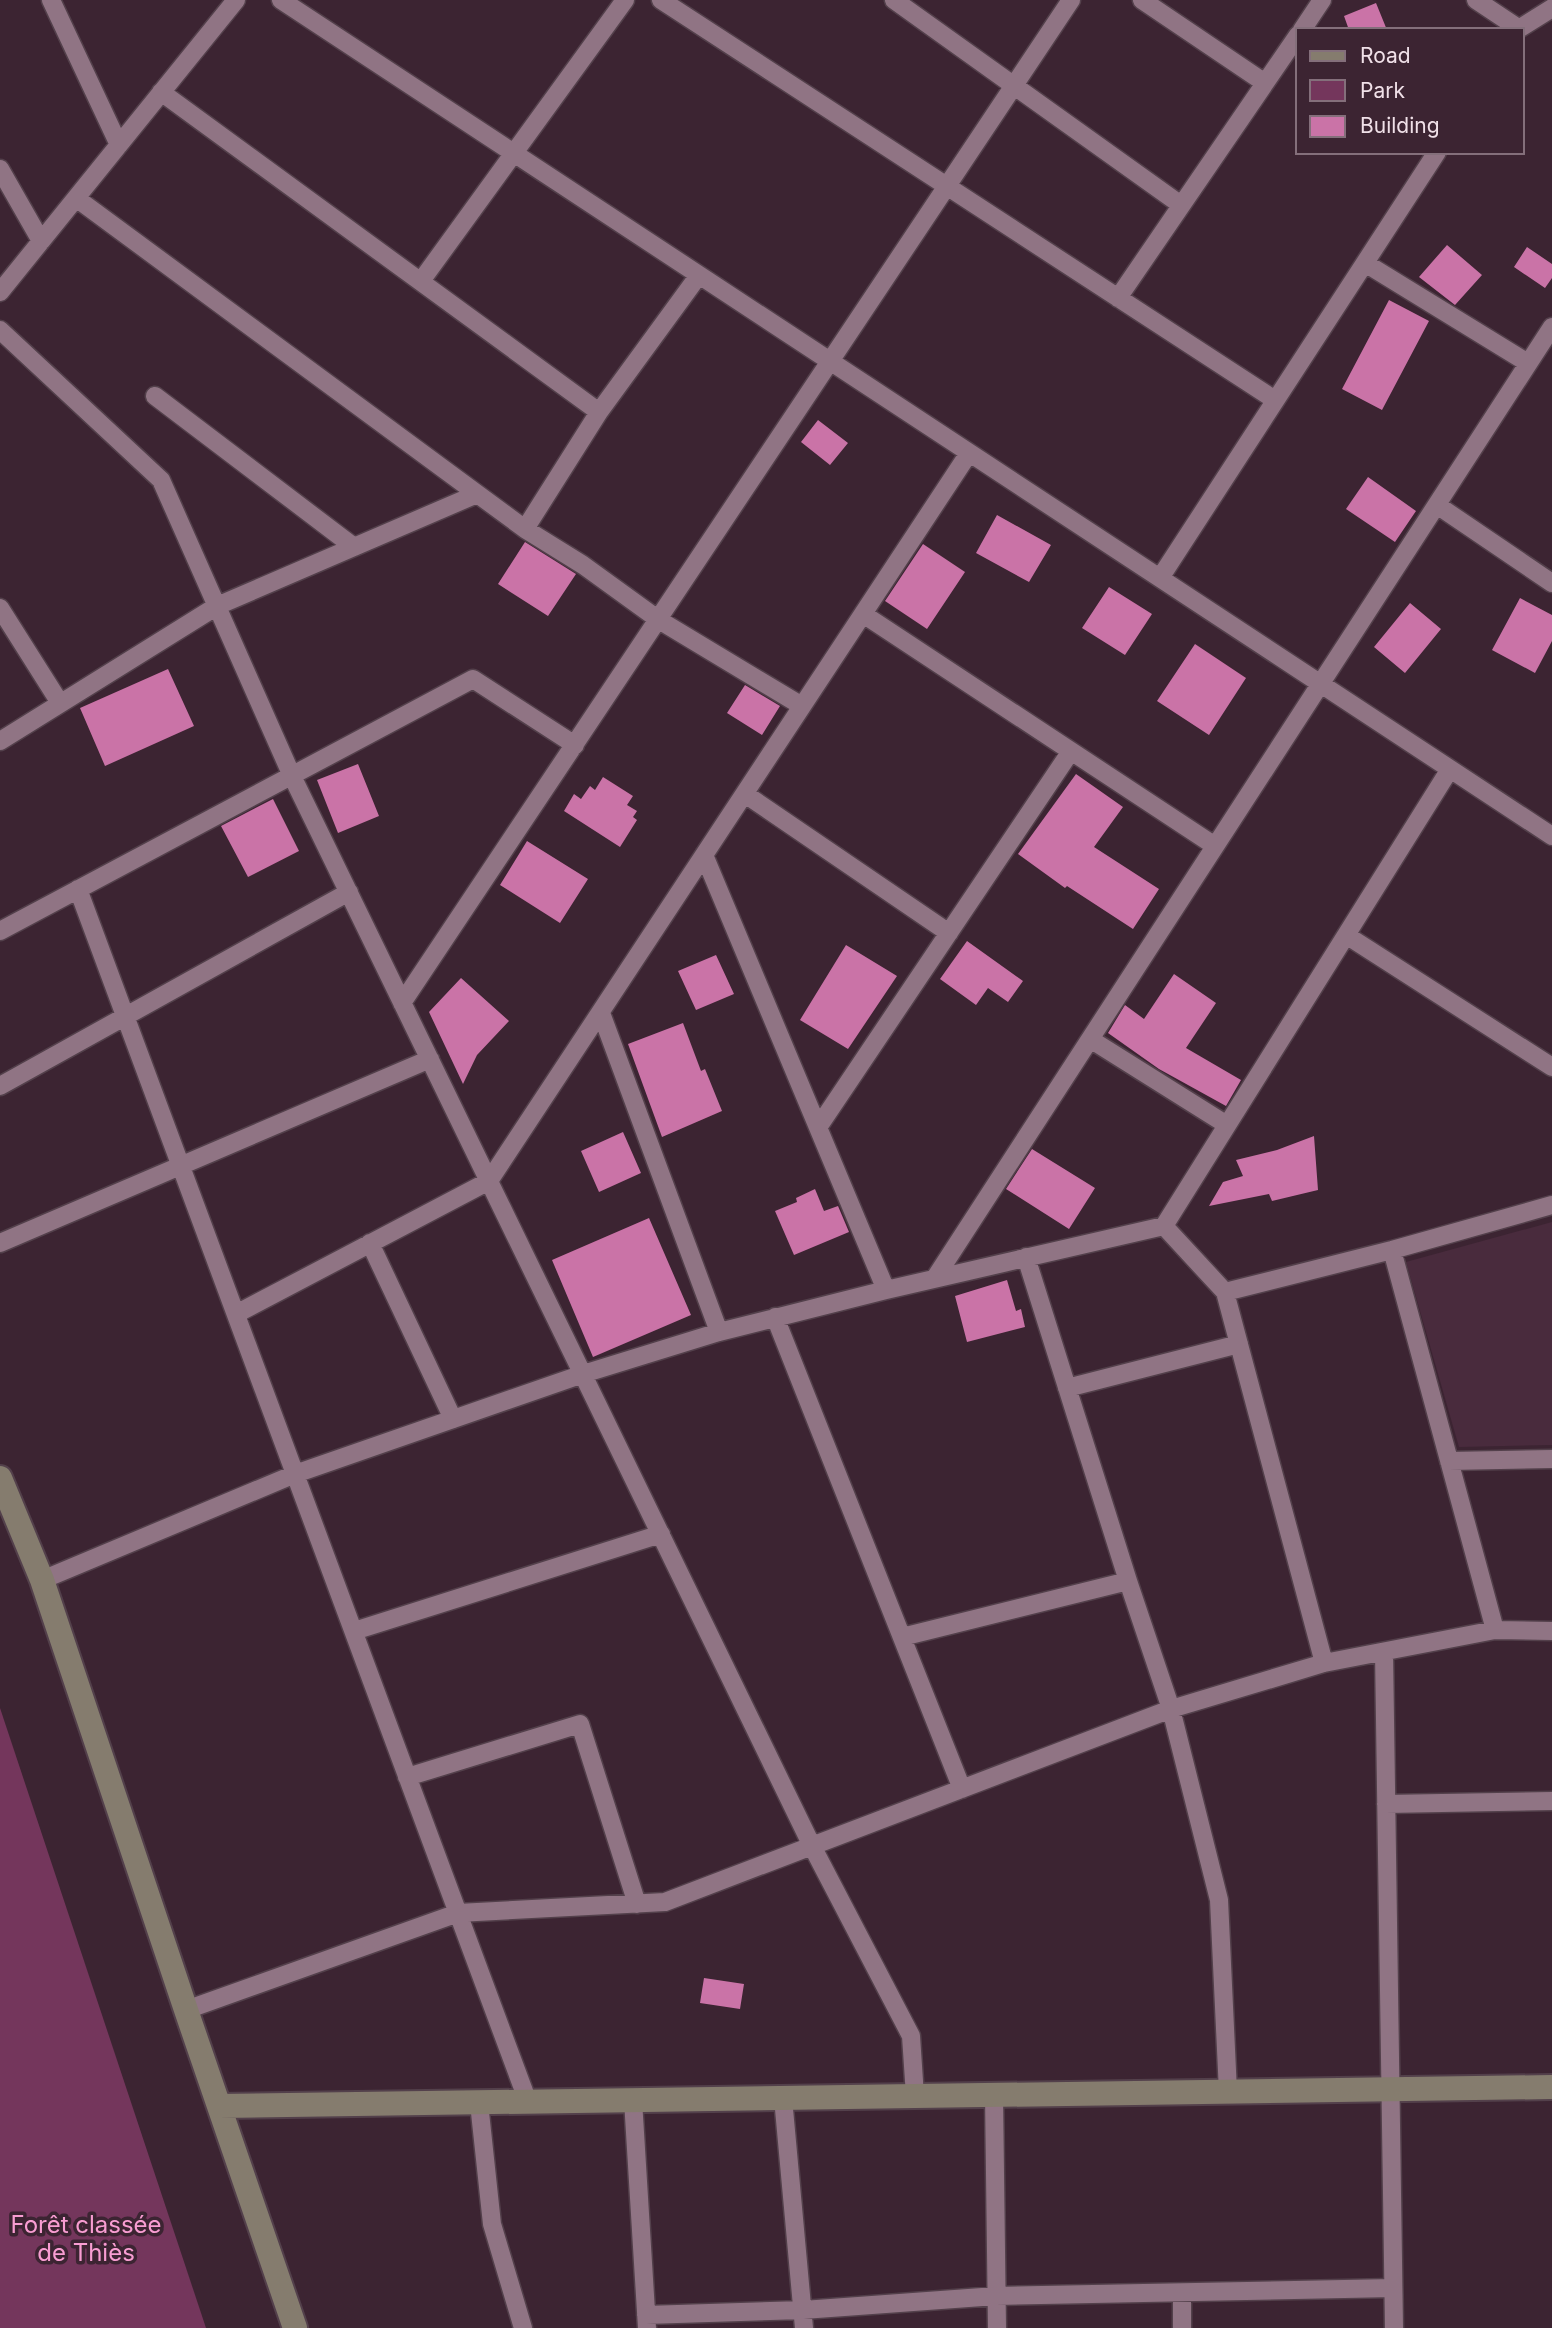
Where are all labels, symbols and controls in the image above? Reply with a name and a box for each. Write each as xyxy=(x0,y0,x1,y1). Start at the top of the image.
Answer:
legend xyxy=(1296,28,1524,154)
text: Road xyxy=(1360,43,1411,68)
text: Park xyxy=(1360,78,1405,103)
text: Building xyxy=(1360,113,1440,138)
park label: Forêt classée de Thiès xyxy=(10,2210,162,2267)

